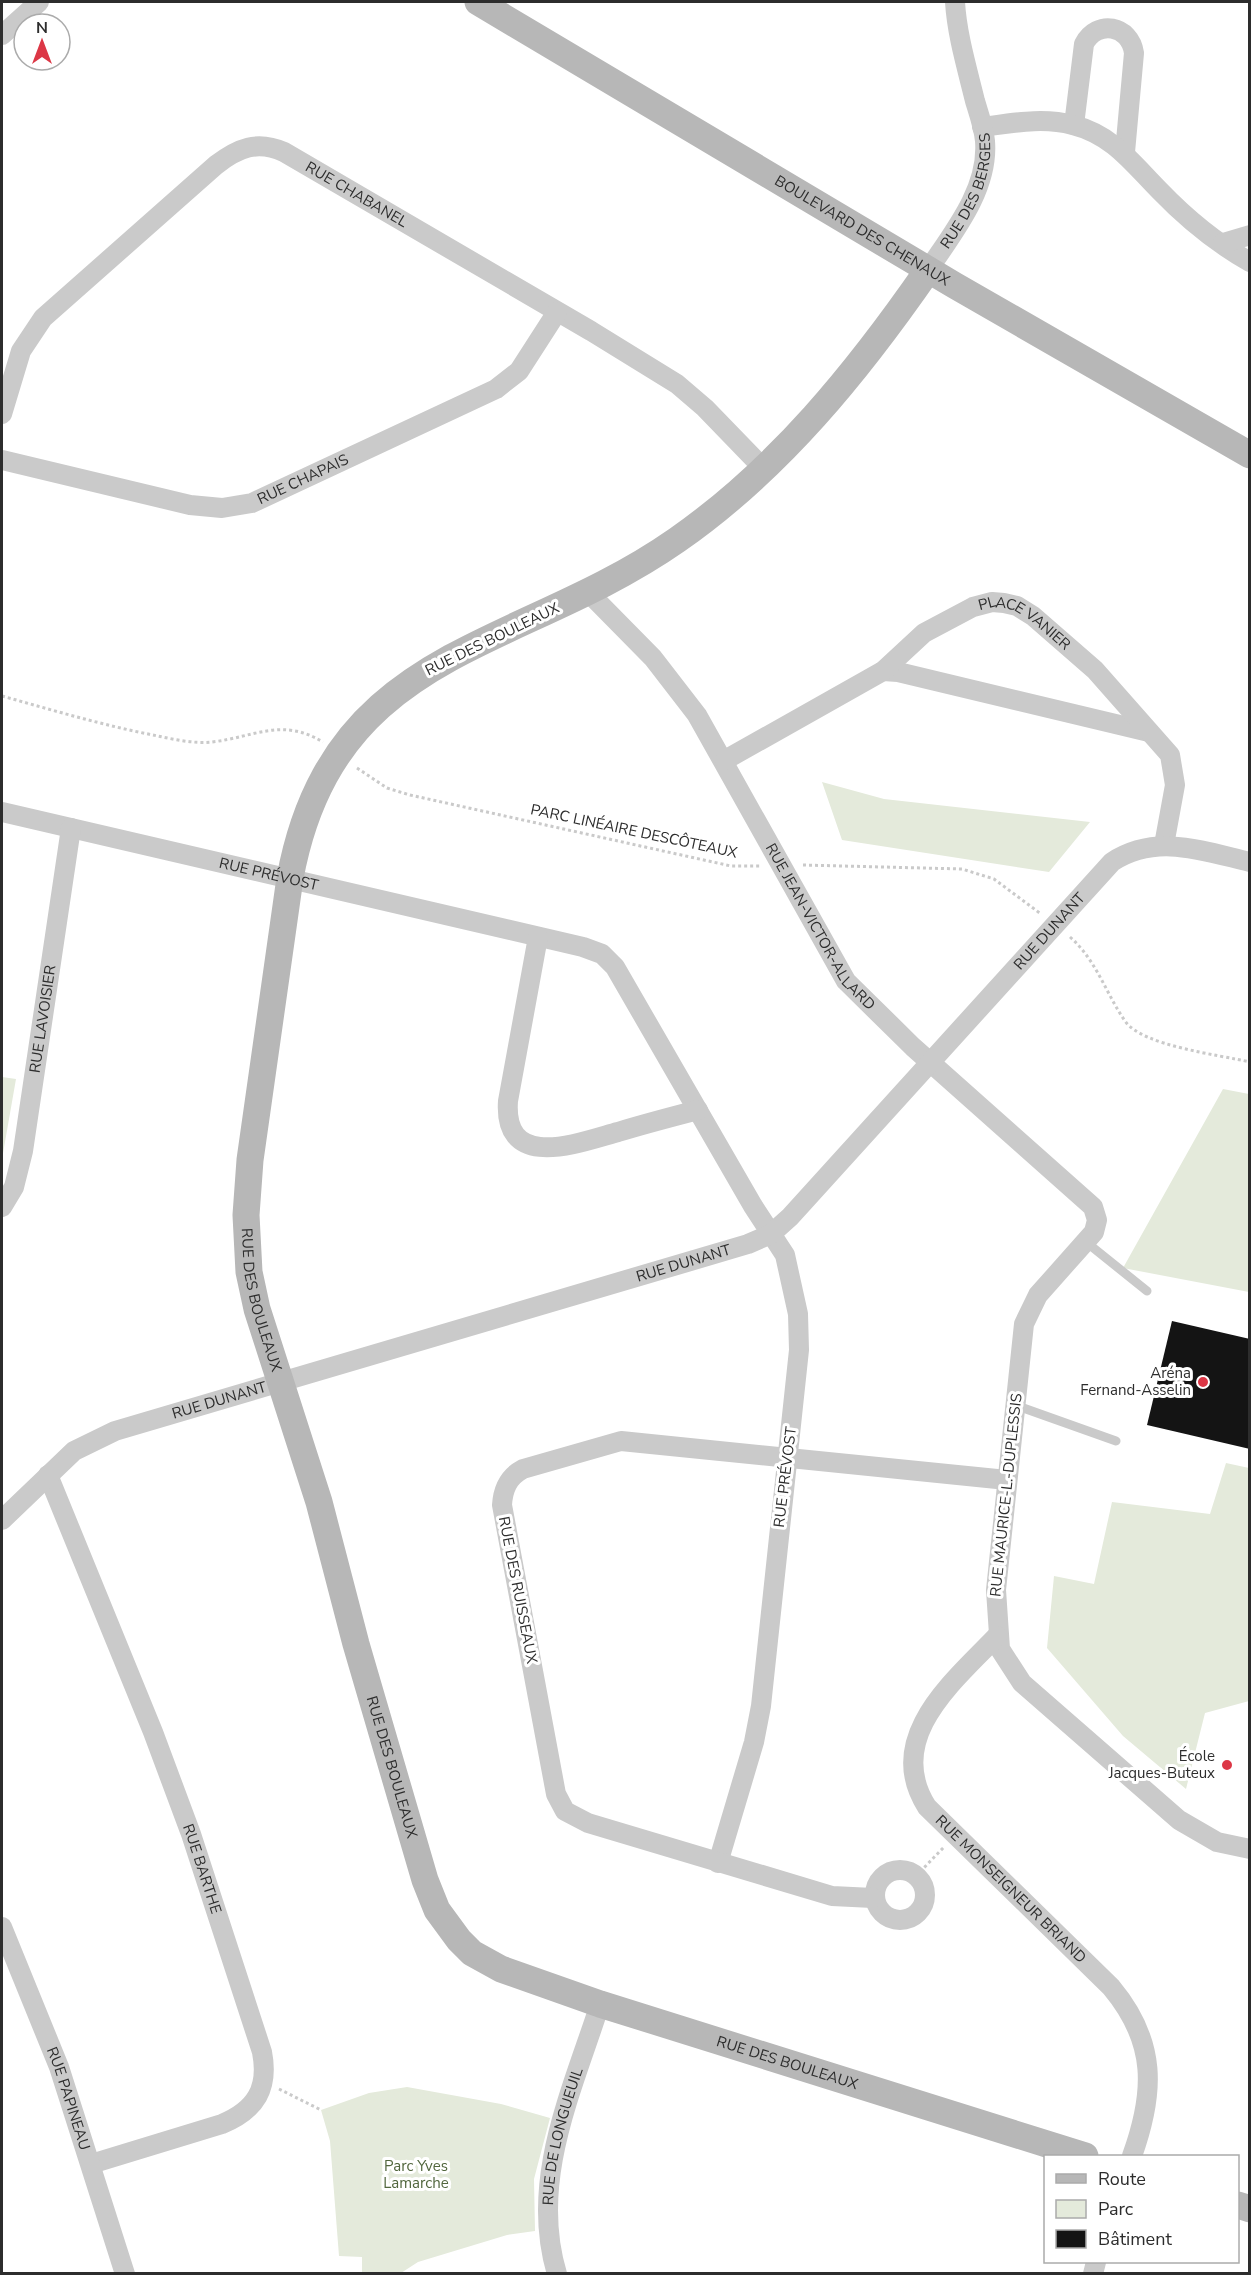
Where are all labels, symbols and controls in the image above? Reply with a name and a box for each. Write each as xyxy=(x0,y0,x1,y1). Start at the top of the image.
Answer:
north arrow xyxy=(12,12,72,72)
text: N xyxy=(36,17,48,39)
street label: RUE DES BERGES xyxy=(936,132,995,253)
street label: RUE CHABANEL xyxy=(302,157,411,232)
street label: BOULEVARD DES CHENAUX xyxy=(771,171,954,290)
street label: RUE CHAPAIS xyxy=(254,449,352,509)
street label: PLACE VANIER xyxy=(976,591,1075,654)
street label: RUE DES BOULEAUX xyxy=(422,598,563,680)
street label: PARC LINÉAIRE DESCÔTEAUX xyxy=(529,798,740,863)
street label: RUE JEAN-VICTOR-ALLARD xyxy=(761,840,880,1014)
street label: RUE PRÉVOST xyxy=(217,853,321,895)
street label: RUE DUNANT xyxy=(1009,888,1090,974)
street label: RUE LAVOISIER xyxy=(25,964,61,1074)
street label: RUE DES BOULEAUX xyxy=(237,1227,287,1374)
street label: RUE DUNANT xyxy=(634,1240,733,1287)
place label: Aréna Fernand-Asselin xyxy=(1080,1363,1191,1400)
marker: Aréna Fernand-Asselin xyxy=(1196,1375,1210,1389)
street label: RUE DUNANT xyxy=(169,1377,269,1424)
street label: RUE MAURICE-L.-DUPLESSIS xyxy=(985,1392,1027,1598)
street label: RUE PRÉVOST xyxy=(769,1425,801,1529)
street label: RUE DES RUISSEAUX xyxy=(494,1515,542,1666)
street label: RUE DES BOULEAUX xyxy=(362,1694,422,1841)
place label: École Jacques-Buteux xyxy=(1108,1746,1215,1783)
marker: École Jacques-Buteux xyxy=(1220,1758,1234,1772)
street label: RUE MONSEIGNEUR BRIAND xyxy=(931,1811,1091,1967)
street label: RUE BARTHE xyxy=(178,1821,226,1916)
street label: RUE DES BOULEAUX xyxy=(714,2031,861,2094)
street label: RUE PAPINEAU xyxy=(42,2044,95,2153)
street label: RUE DE LONGUEUIL xyxy=(538,2065,588,2206)
legend xyxy=(1044,2155,1239,2263)
park label: Parc Yves Lamarche xyxy=(383,2156,449,2193)
text: Route xyxy=(1098,2167,1146,2191)
text: Parc xyxy=(1098,2197,1133,2221)
text: Bâtiment xyxy=(1098,2227,1172,2251)

